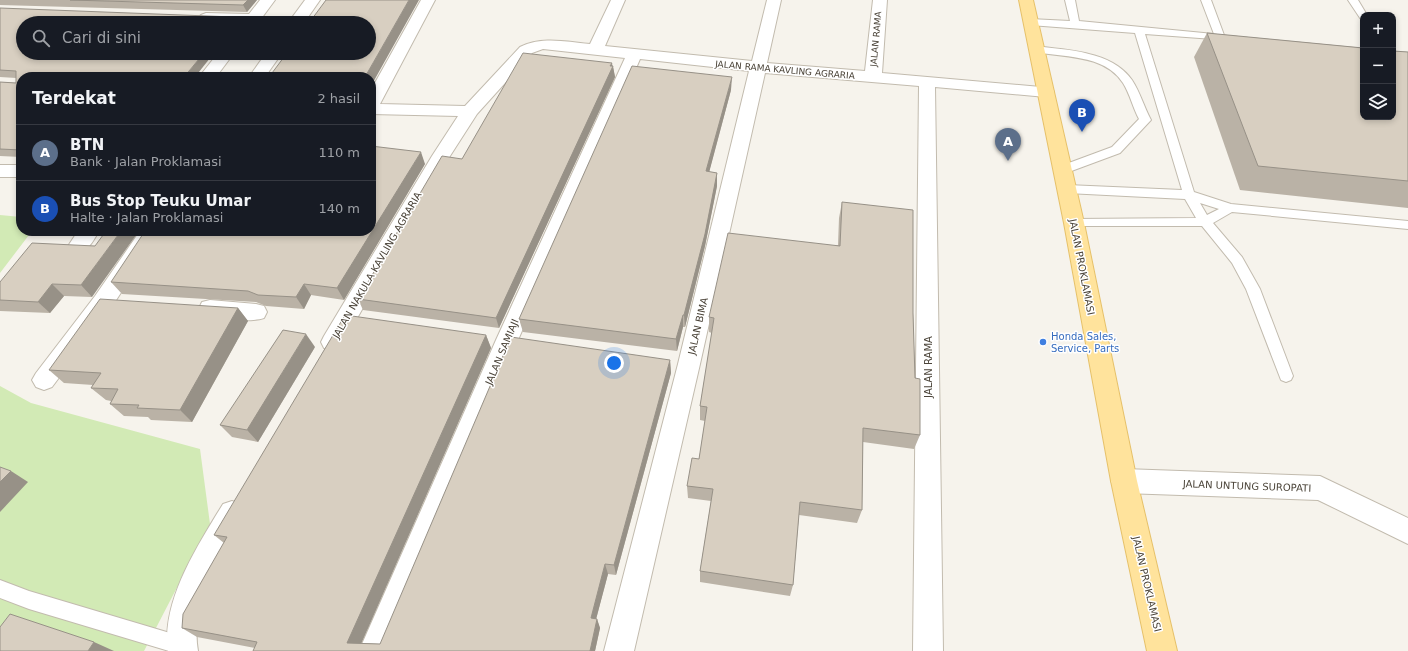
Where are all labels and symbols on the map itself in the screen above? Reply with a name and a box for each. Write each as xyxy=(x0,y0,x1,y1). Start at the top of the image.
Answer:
street label: JALAN RAMA xyxy=(869,10,883,68)
street label: JALAN RAMA KAVLING AGRARIA xyxy=(714,59,856,81)
pin: B xyxy=(1069,99,1095,132)
pin: A xyxy=(995,128,1021,161)
street label: JALAN NAKULA KAVLING AGRARIA xyxy=(330,190,424,341)
street label: JALAN PROKLAMASI xyxy=(1067,217,1097,316)
street label: JALAN BIMA xyxy=(686,296,710,357)
street label: JALAN SAMIAJI xyxy=(483,317,521,388)
place label: Honda Sales, Service, Parts xyxy=(1051,331,1119,354)
street label: JALAN RAMA xyxy=(923,336,934,399)
marker: Honda Sales, Service, Parts xyxy=(1038,337,1048,347)
your location xyxy=(604,353,624,373)
street label: JALAN UNTUNG SUROPATI xyxy=(1182,478,1311,494)
street label: JALAN PROKLAMASI xyxy=(1130,534,1163,633)

